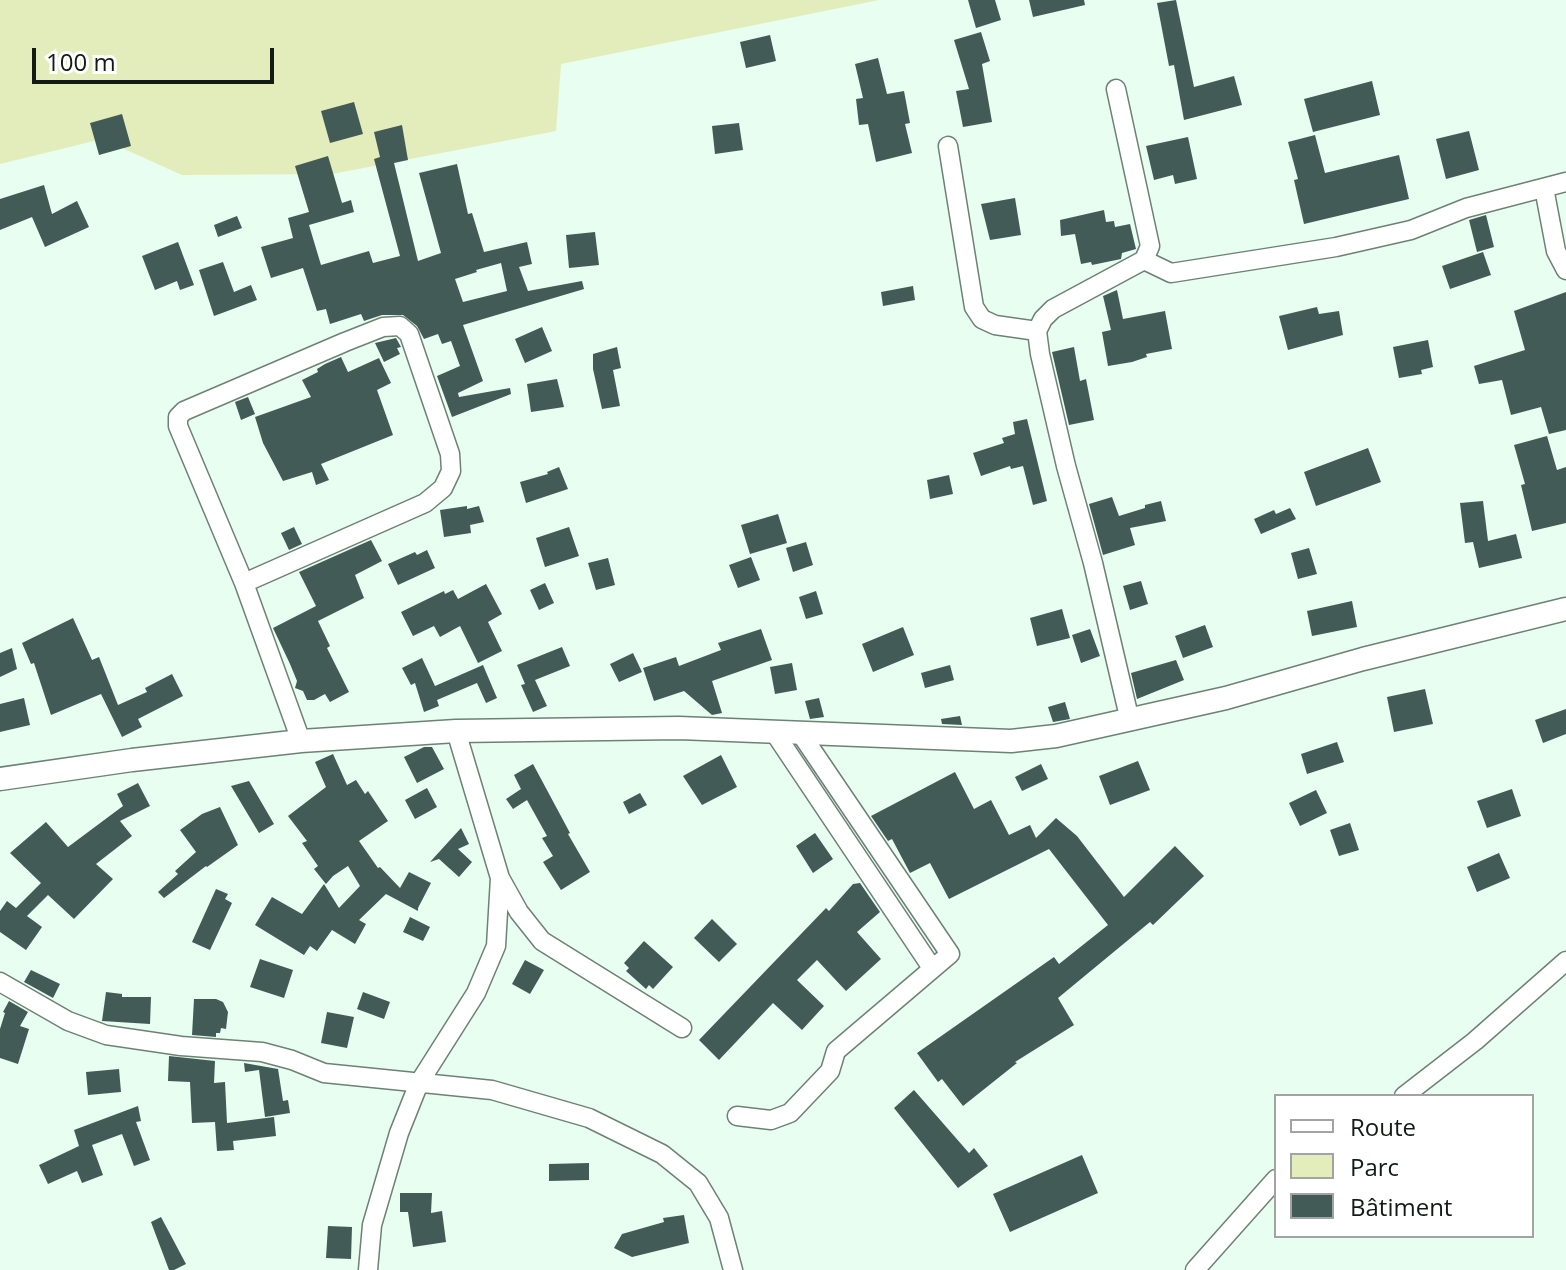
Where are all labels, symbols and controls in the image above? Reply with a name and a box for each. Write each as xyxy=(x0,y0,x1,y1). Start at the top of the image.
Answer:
scale bar xyxy=(36,32,278,82)
text: 100 m xyxy=(46,45,116,78)
legend xyxy=(1274,1094,1534,1238)
text: Route xyxy=(1350,1110,1416,1143)
text: Parc xyxy=(1350,1150,1399,1183)
text: Bâtiment xyxy=(1350,1190,1452,1223)

